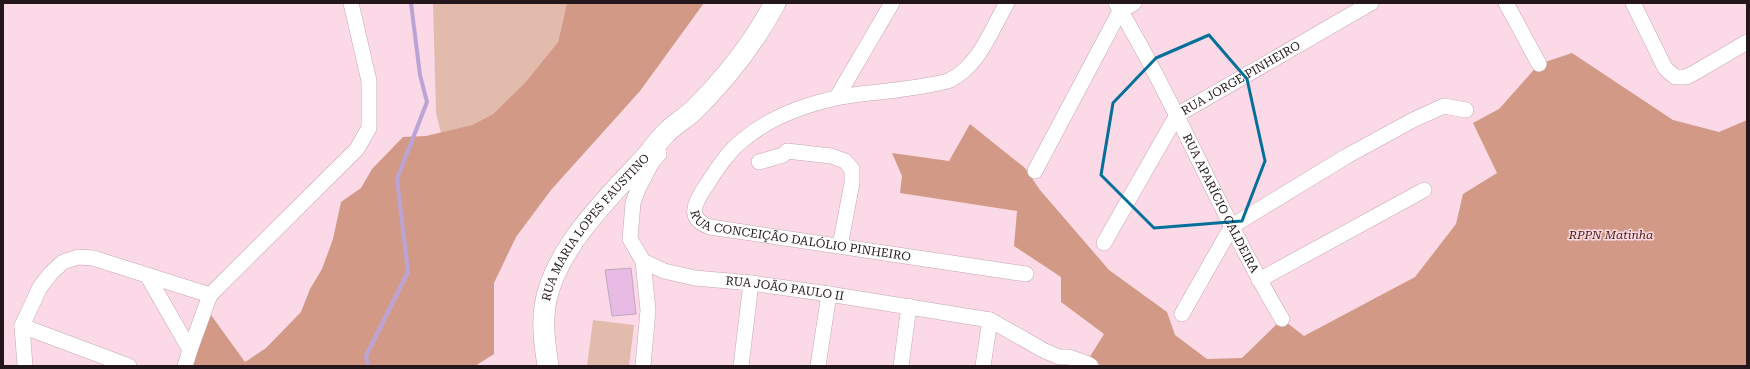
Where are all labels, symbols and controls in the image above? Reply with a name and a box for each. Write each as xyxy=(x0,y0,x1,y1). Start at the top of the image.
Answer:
street label: RUA JORGE PINHEIRO xyxy=(1179,38,1303,118)
street label: RUA APARÍCIO CALDEIRA xyxy=(1180,131,1262,276)
street label: RUA MARIA LOPES FAUSTINO xyxy=(539,151,652,302)
street label: RUA CONCEIÇÃO DALÓLIO PINHEIRO xyxy=(687,209,912,264)
park label: RPPN Matinha xyxy=(1568,228,1653,242)
street label: RUA JOÃO PAULO II xyxy=(725,274,845,303)

